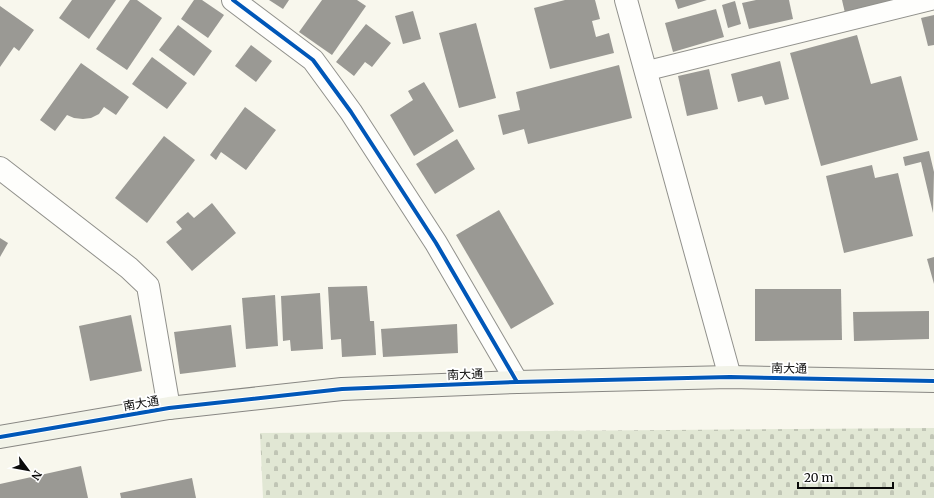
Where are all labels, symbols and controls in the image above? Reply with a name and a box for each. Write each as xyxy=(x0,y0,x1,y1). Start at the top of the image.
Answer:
street label: 南大通 xyxy=(771,360,807,376)
street label: 南大通 xyxy=(447,366,483,382)
street label: 南大通 xyxy=(122,392,160,414)
north arrow xyxy=(8,450,48,490)
scale bar xyxy=(798,464,893,490)
text: N xyxy=(28,468,45,483)
text: 20 m xyxy=(804,470,833,485)

